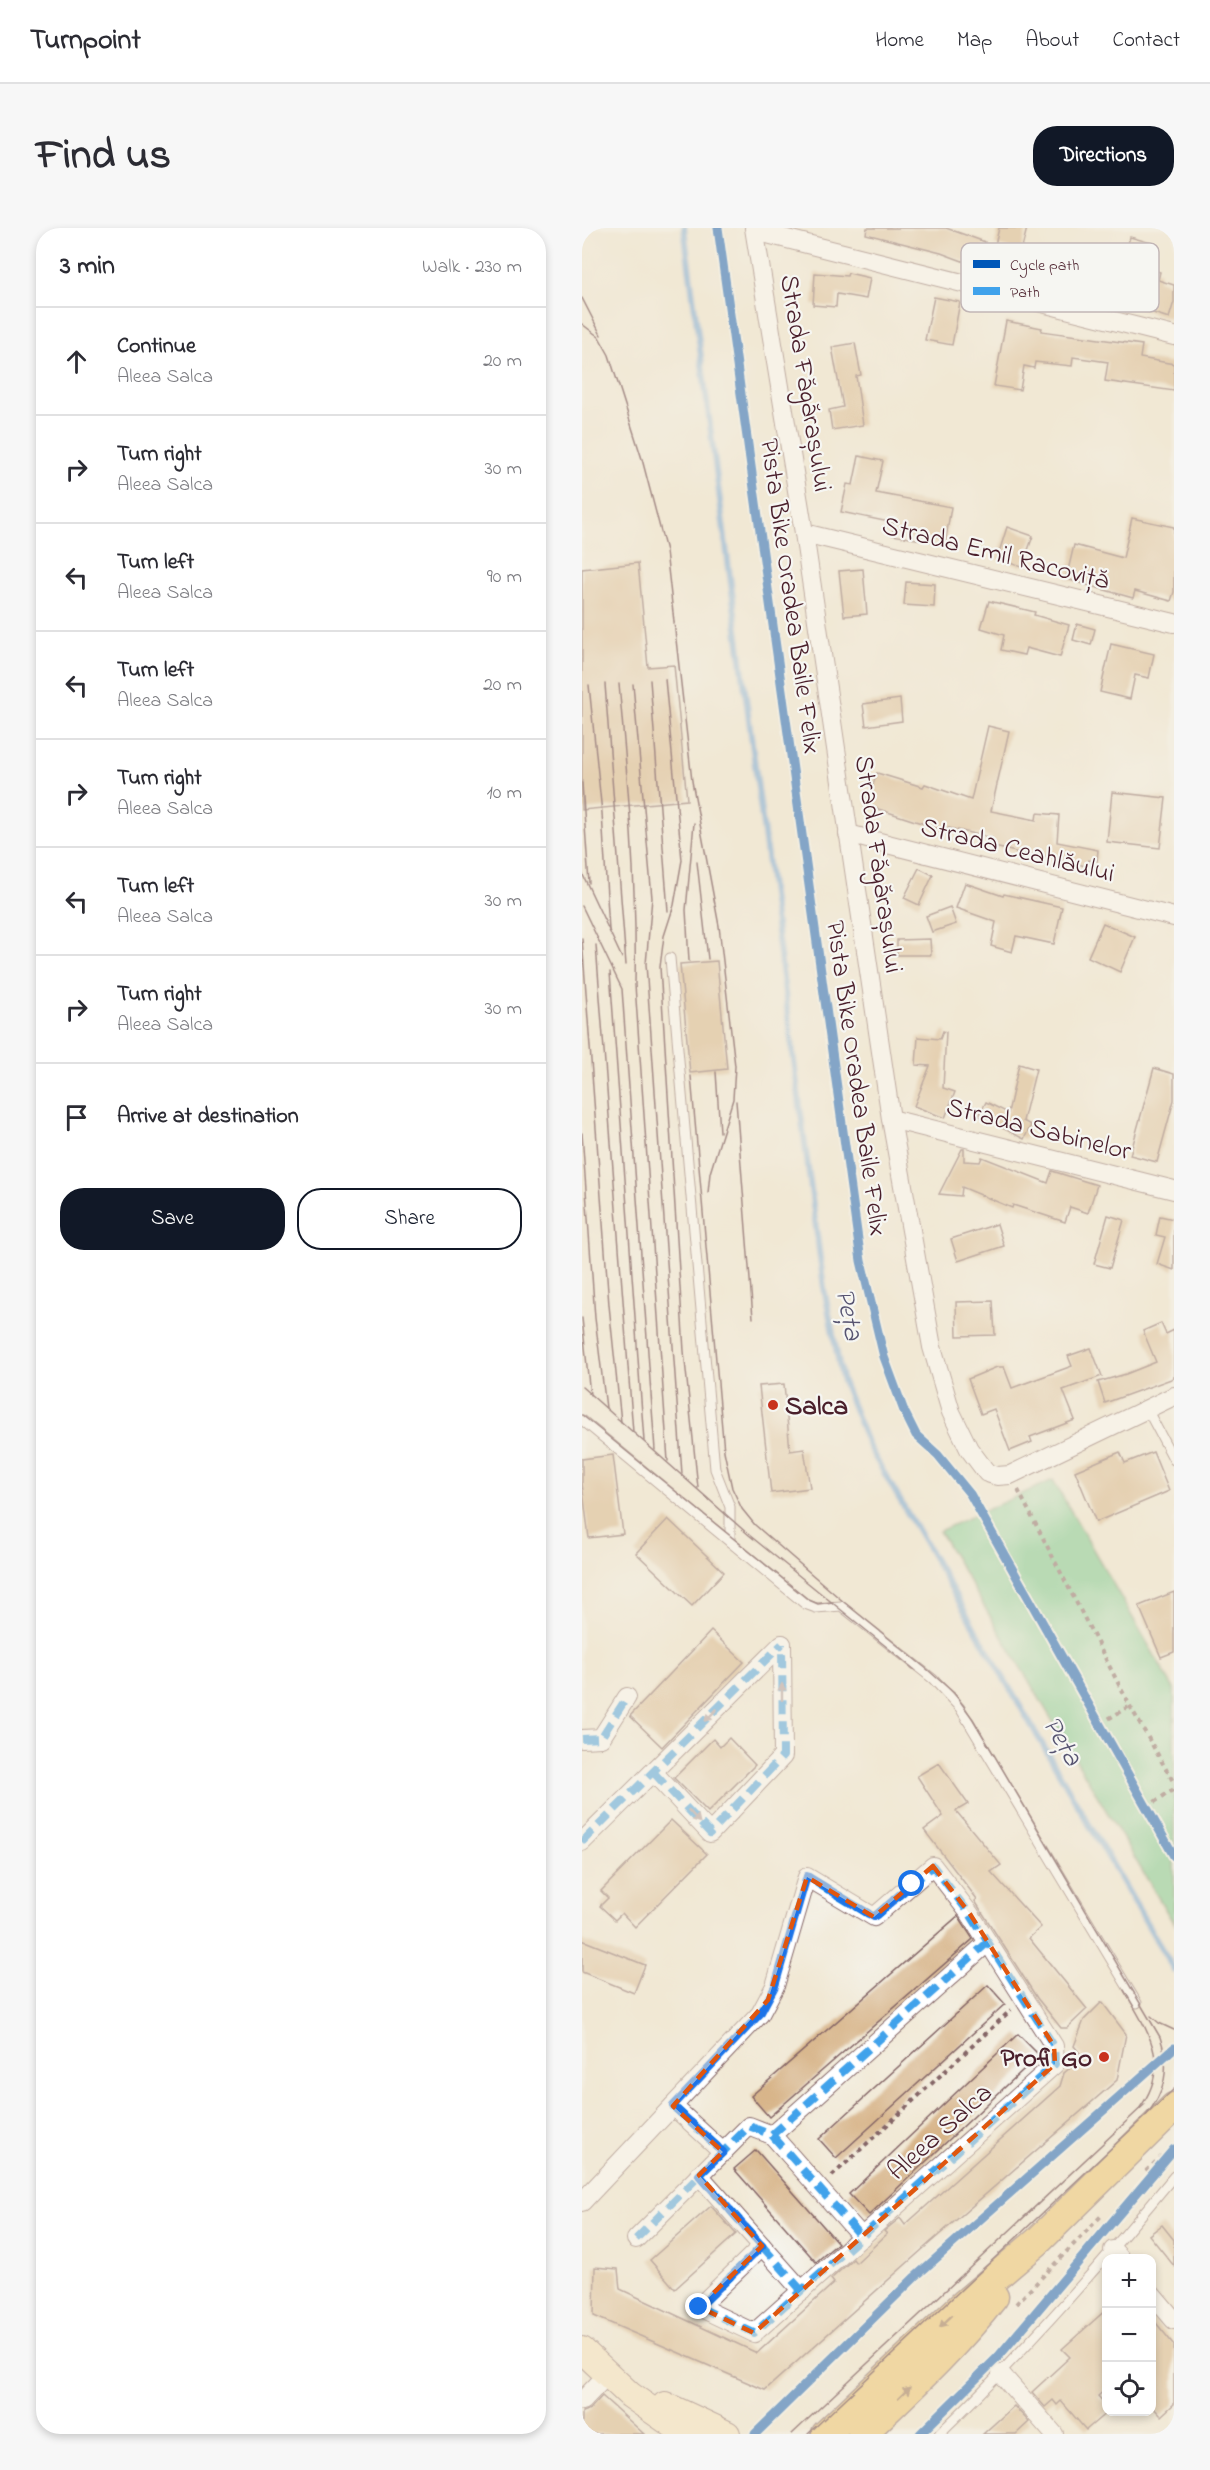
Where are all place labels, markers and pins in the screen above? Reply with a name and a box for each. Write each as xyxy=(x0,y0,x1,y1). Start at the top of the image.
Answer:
place label: Salca xyxy=(785,1388,848,1427)
marker: Salca xyxy=(766,1398,780,1412)
place label: Profi Go xyxy=(1000,2040,1092,2079)
marker: Profi Go xyxy=(1097,2050,1111,2064)

